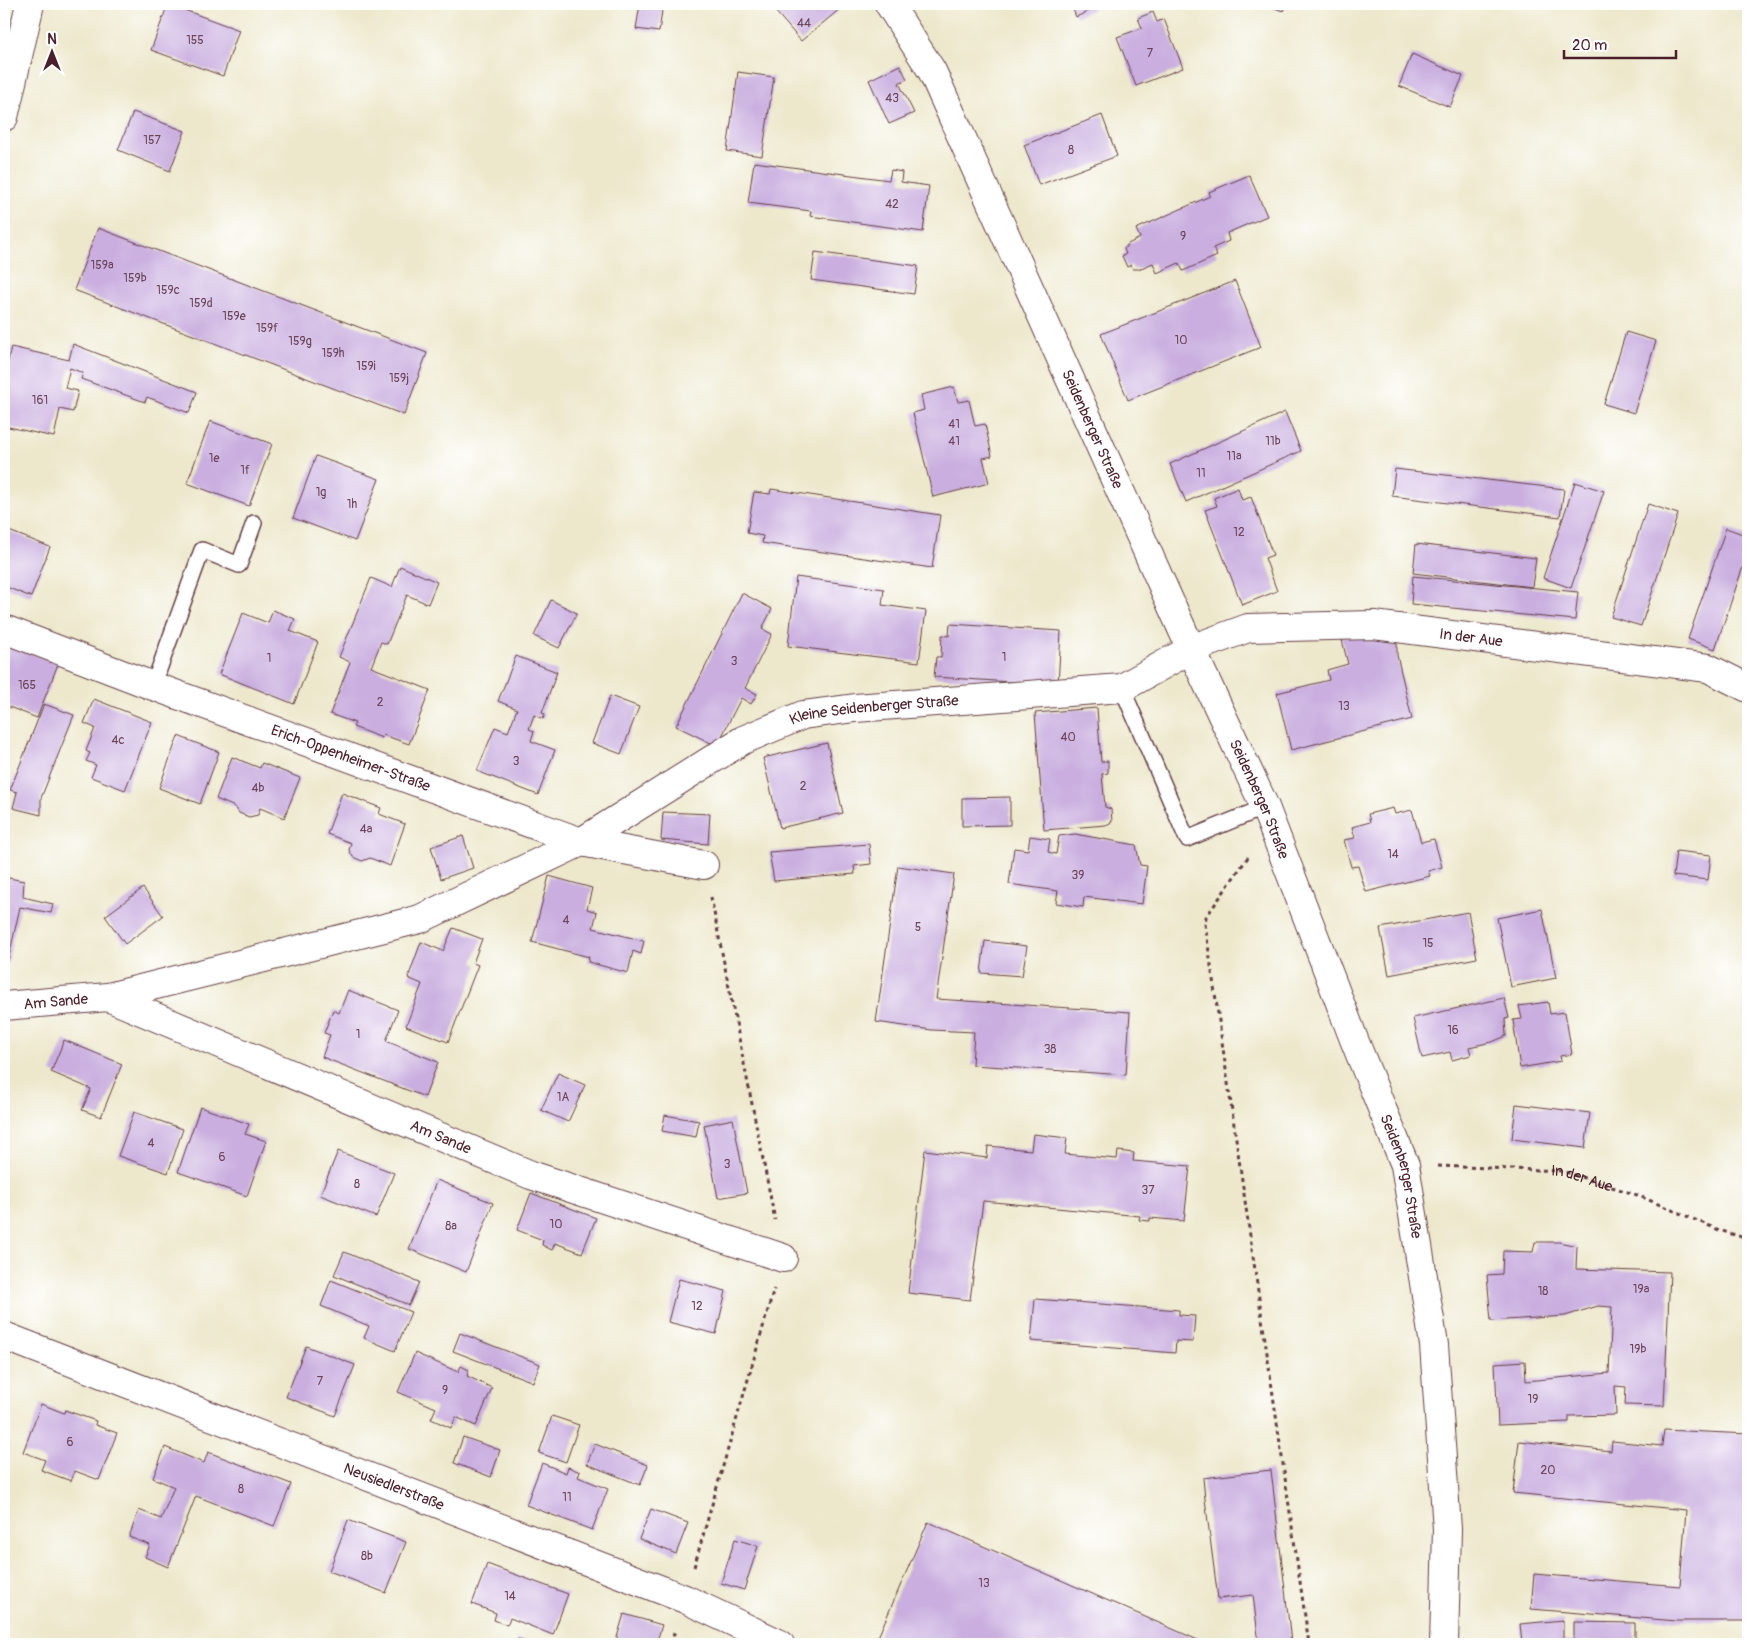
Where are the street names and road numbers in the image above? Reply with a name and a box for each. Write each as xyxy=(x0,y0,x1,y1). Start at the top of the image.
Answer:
street label: Seidenberger Straße xyxy=(1058,367,1128,492)
street label: In der Aue xyxy=(1438,624,1504,651)
street label: Kleine Seidenberger Straße xyxy=(786,691,960,729)
street label: Erich-Oppenheimer-Straße xyxy=(268,720,434,796)
street label: Seidenberger Straße xyxy=(1225,736,1294,862)
street label: Am Sande xyxy=(23,989,89,1014)
street label: Seidenberger Straße xyxy=(1376,1111,1426,1240)
street label: Am Sande xyxy=(407,1116,475,1159)
street label: In der Aue xyxy=(1551,1161,1616,1196)
street label: Neusiedlerstraße xyxy=(341,1459,447,1515)

